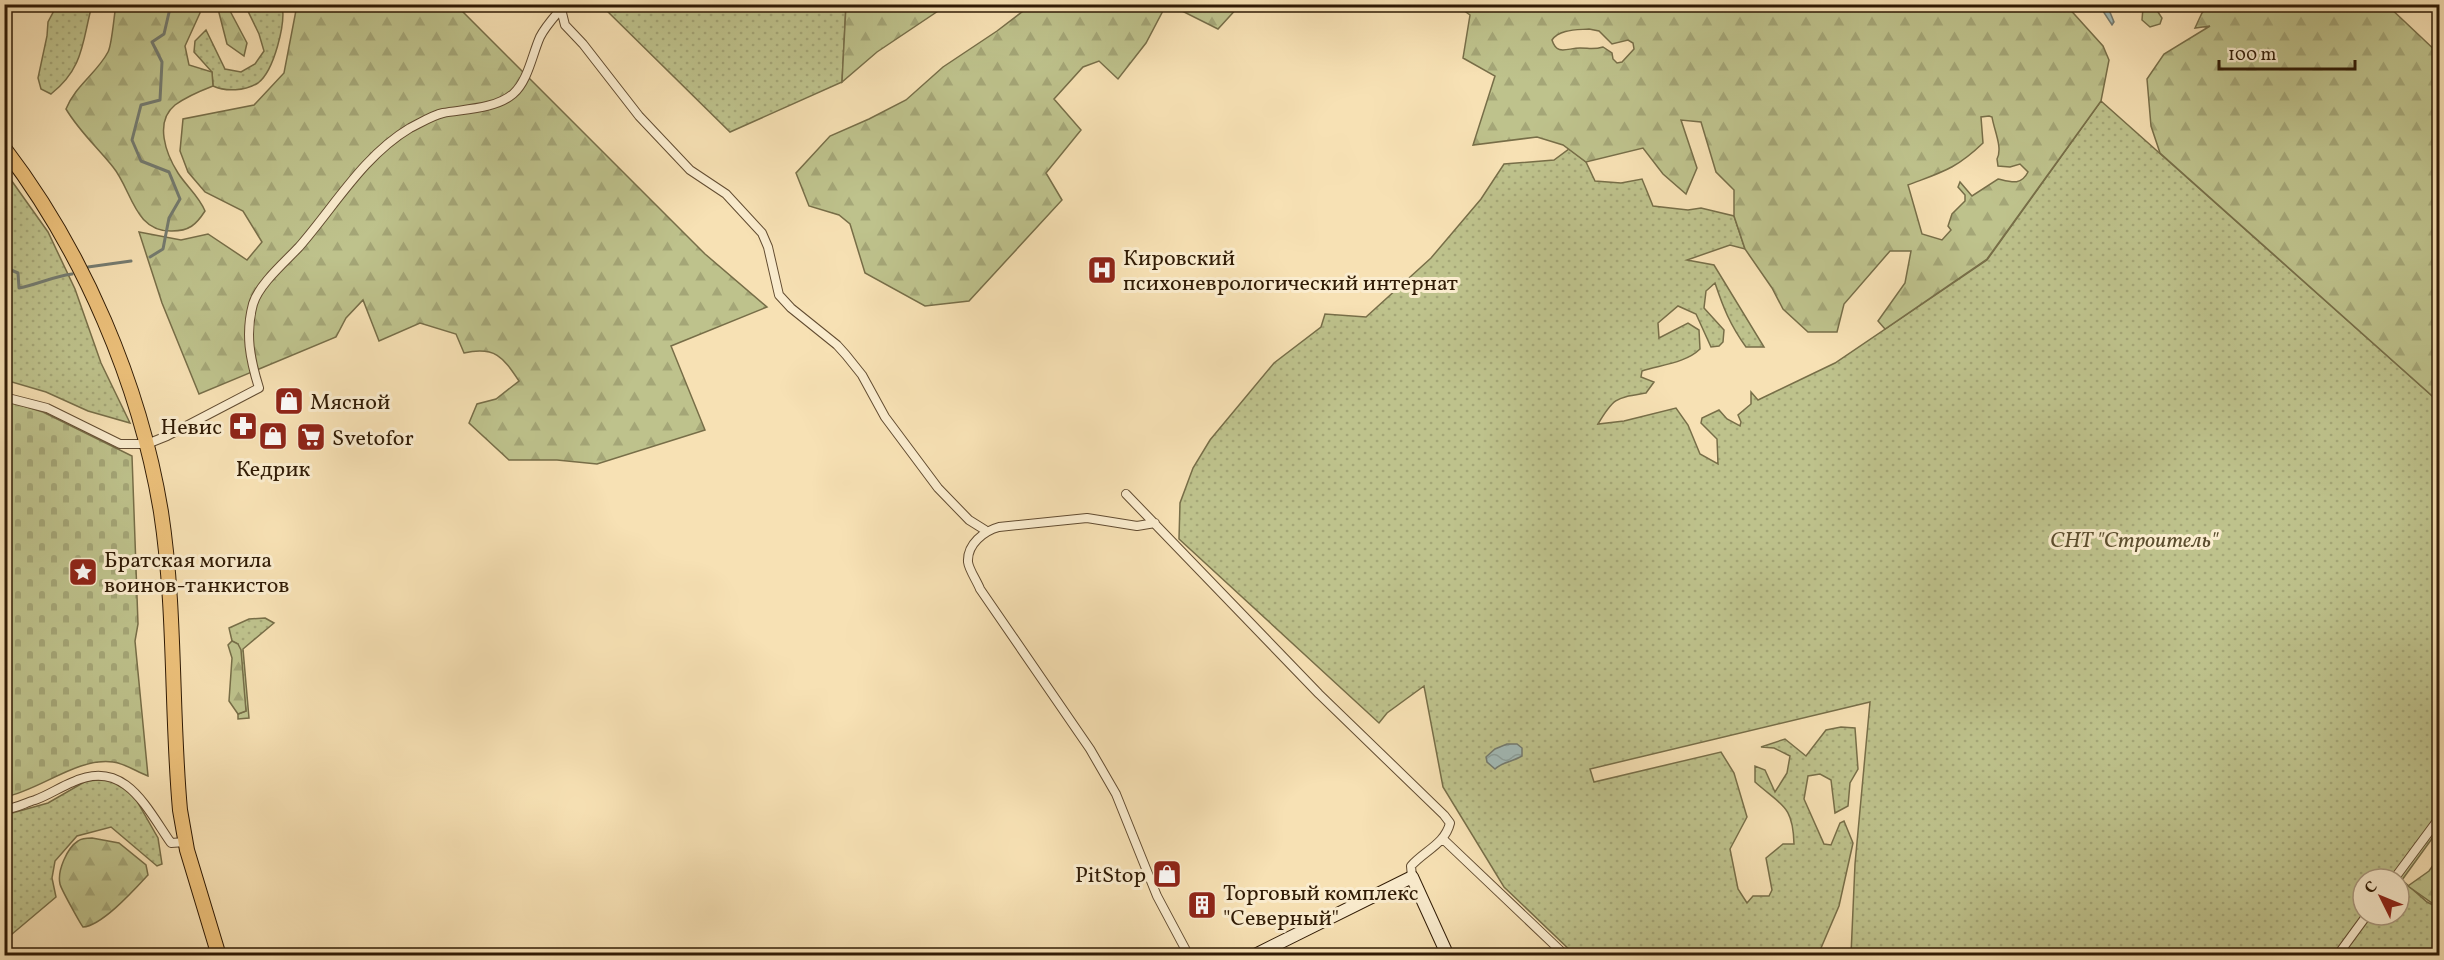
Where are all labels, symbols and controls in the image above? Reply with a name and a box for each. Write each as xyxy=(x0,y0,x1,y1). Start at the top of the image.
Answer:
scale bar xyxy=(2219,33,2356,71)
text: 100 m xyxy=(2228,43,2277,68)
place label: Кировский психоневрологический интернат xyxy=(1123,244,1458,300)
hospital icon: Кировский психоневрологический интернат xyxy=(1086,254,1118,286)
shop icon: Мясной xyxy=(273,385,305,417)
place label: Мясной xyxy=(310,388,390,419)
pharmacy icon: Невис xyxy=(227,410,259,442)
place label: Невис xyxy=(161,413,222,444)
shop icon: Кедрик xyxy=(257,420,289,452)
supermarket icon: Svetofor xyxy=(295,421,327,453)
place label: Svetofor xyxy=(332,424,414,455)
place label: Кедрик xyxy=(236,455,311,486)
park label: СНТ "Строитель" xyxy=(2050,526,2219,557)
place label: Братская могила воинов-танкистов xyxy=(104,546,290,602)
place icon: Братская могила воинов-танкистов xyxy=(67,556,99,588)
shop icon: PitStop xyxy=(1151,858,1183,890)
place label: PitStop xyxy=(1075,861,1146,892)
north arrow xyxy=(2351,867,2411,927)
text: С xyxy=(2360,877,2383,899)
place label: Торговый комплекс "Северный" xyxy=(1223,879,1419,935)
building icon: Торговый комплекс "Северный" xyxy=(1186,889,1218,921)

